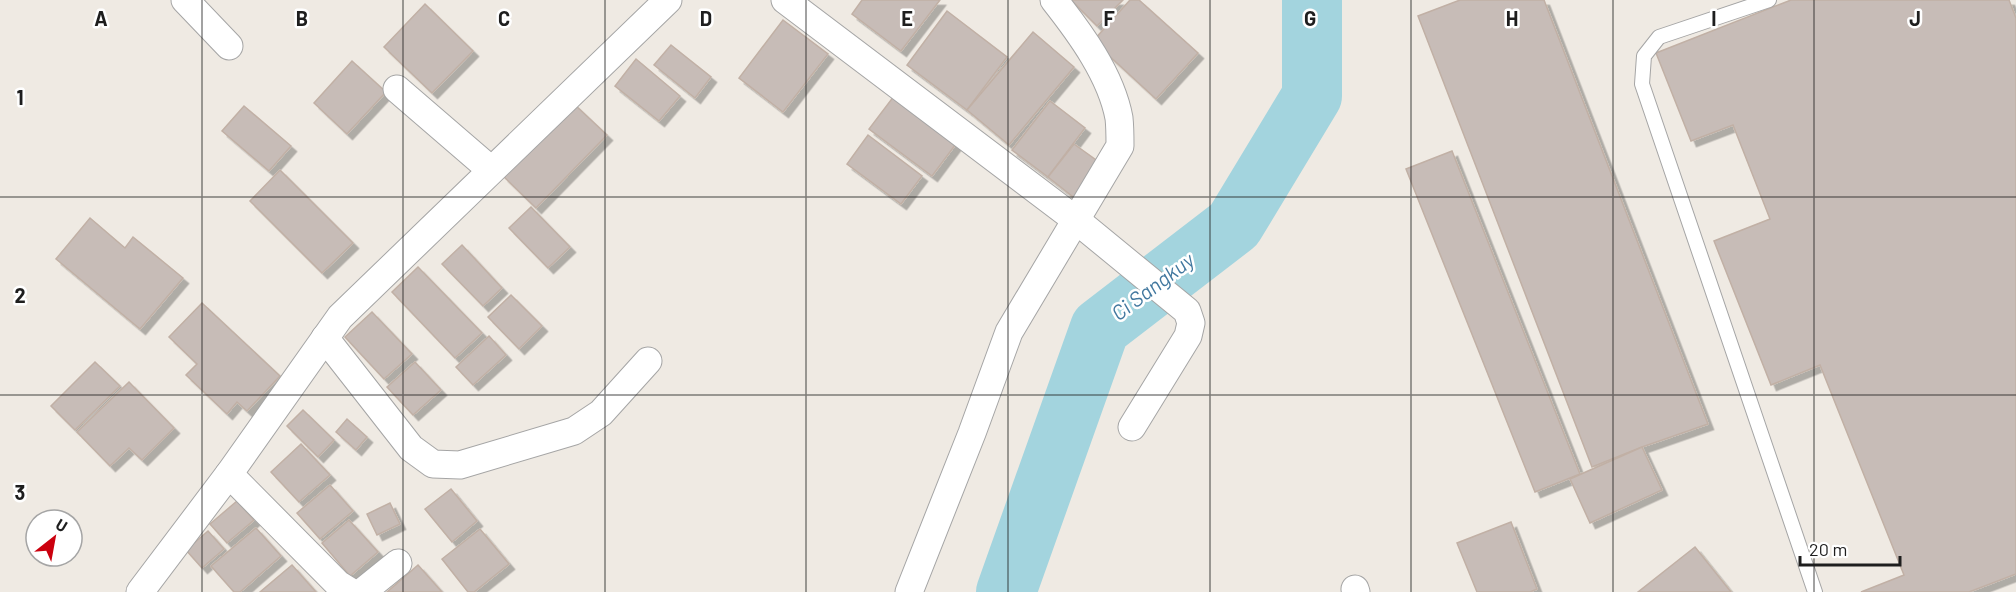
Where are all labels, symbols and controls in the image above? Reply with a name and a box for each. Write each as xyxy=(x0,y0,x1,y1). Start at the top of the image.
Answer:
text: A xyxy=(94,6,108,30)
text: B xyxy=(296,6,308,30)
text: C xyxy=(498,6,510,30)
text: D xyxy=(700,6,712,30)
text: E xyxy=(901,6,913,30)
text: F xyxy=(1103,6,1115,30)
text: G xyxy=(1304,6,1316,30)
text: H xyxy=(1506,6,1518,30)
text: I xyxy=(1711,6,1717,30)
text: J xyxy=(1909,6,1921,30)
text: 1 xyxy=(16,85,24,109)
water label: Ci Sangkuy xyxy=(1106,246,1199,325)
text: 2 xyxy=(14,283,26,307)
text: 3 xyxy=(15,480,25,504)
north arrow xyxy=(24,508,84,568)
text: U xyxy=(53,514,71,535)
scale bar xyxy=(1800,529,1900,567)
text: 20 m xyxy=(1809,538,1847,560)

